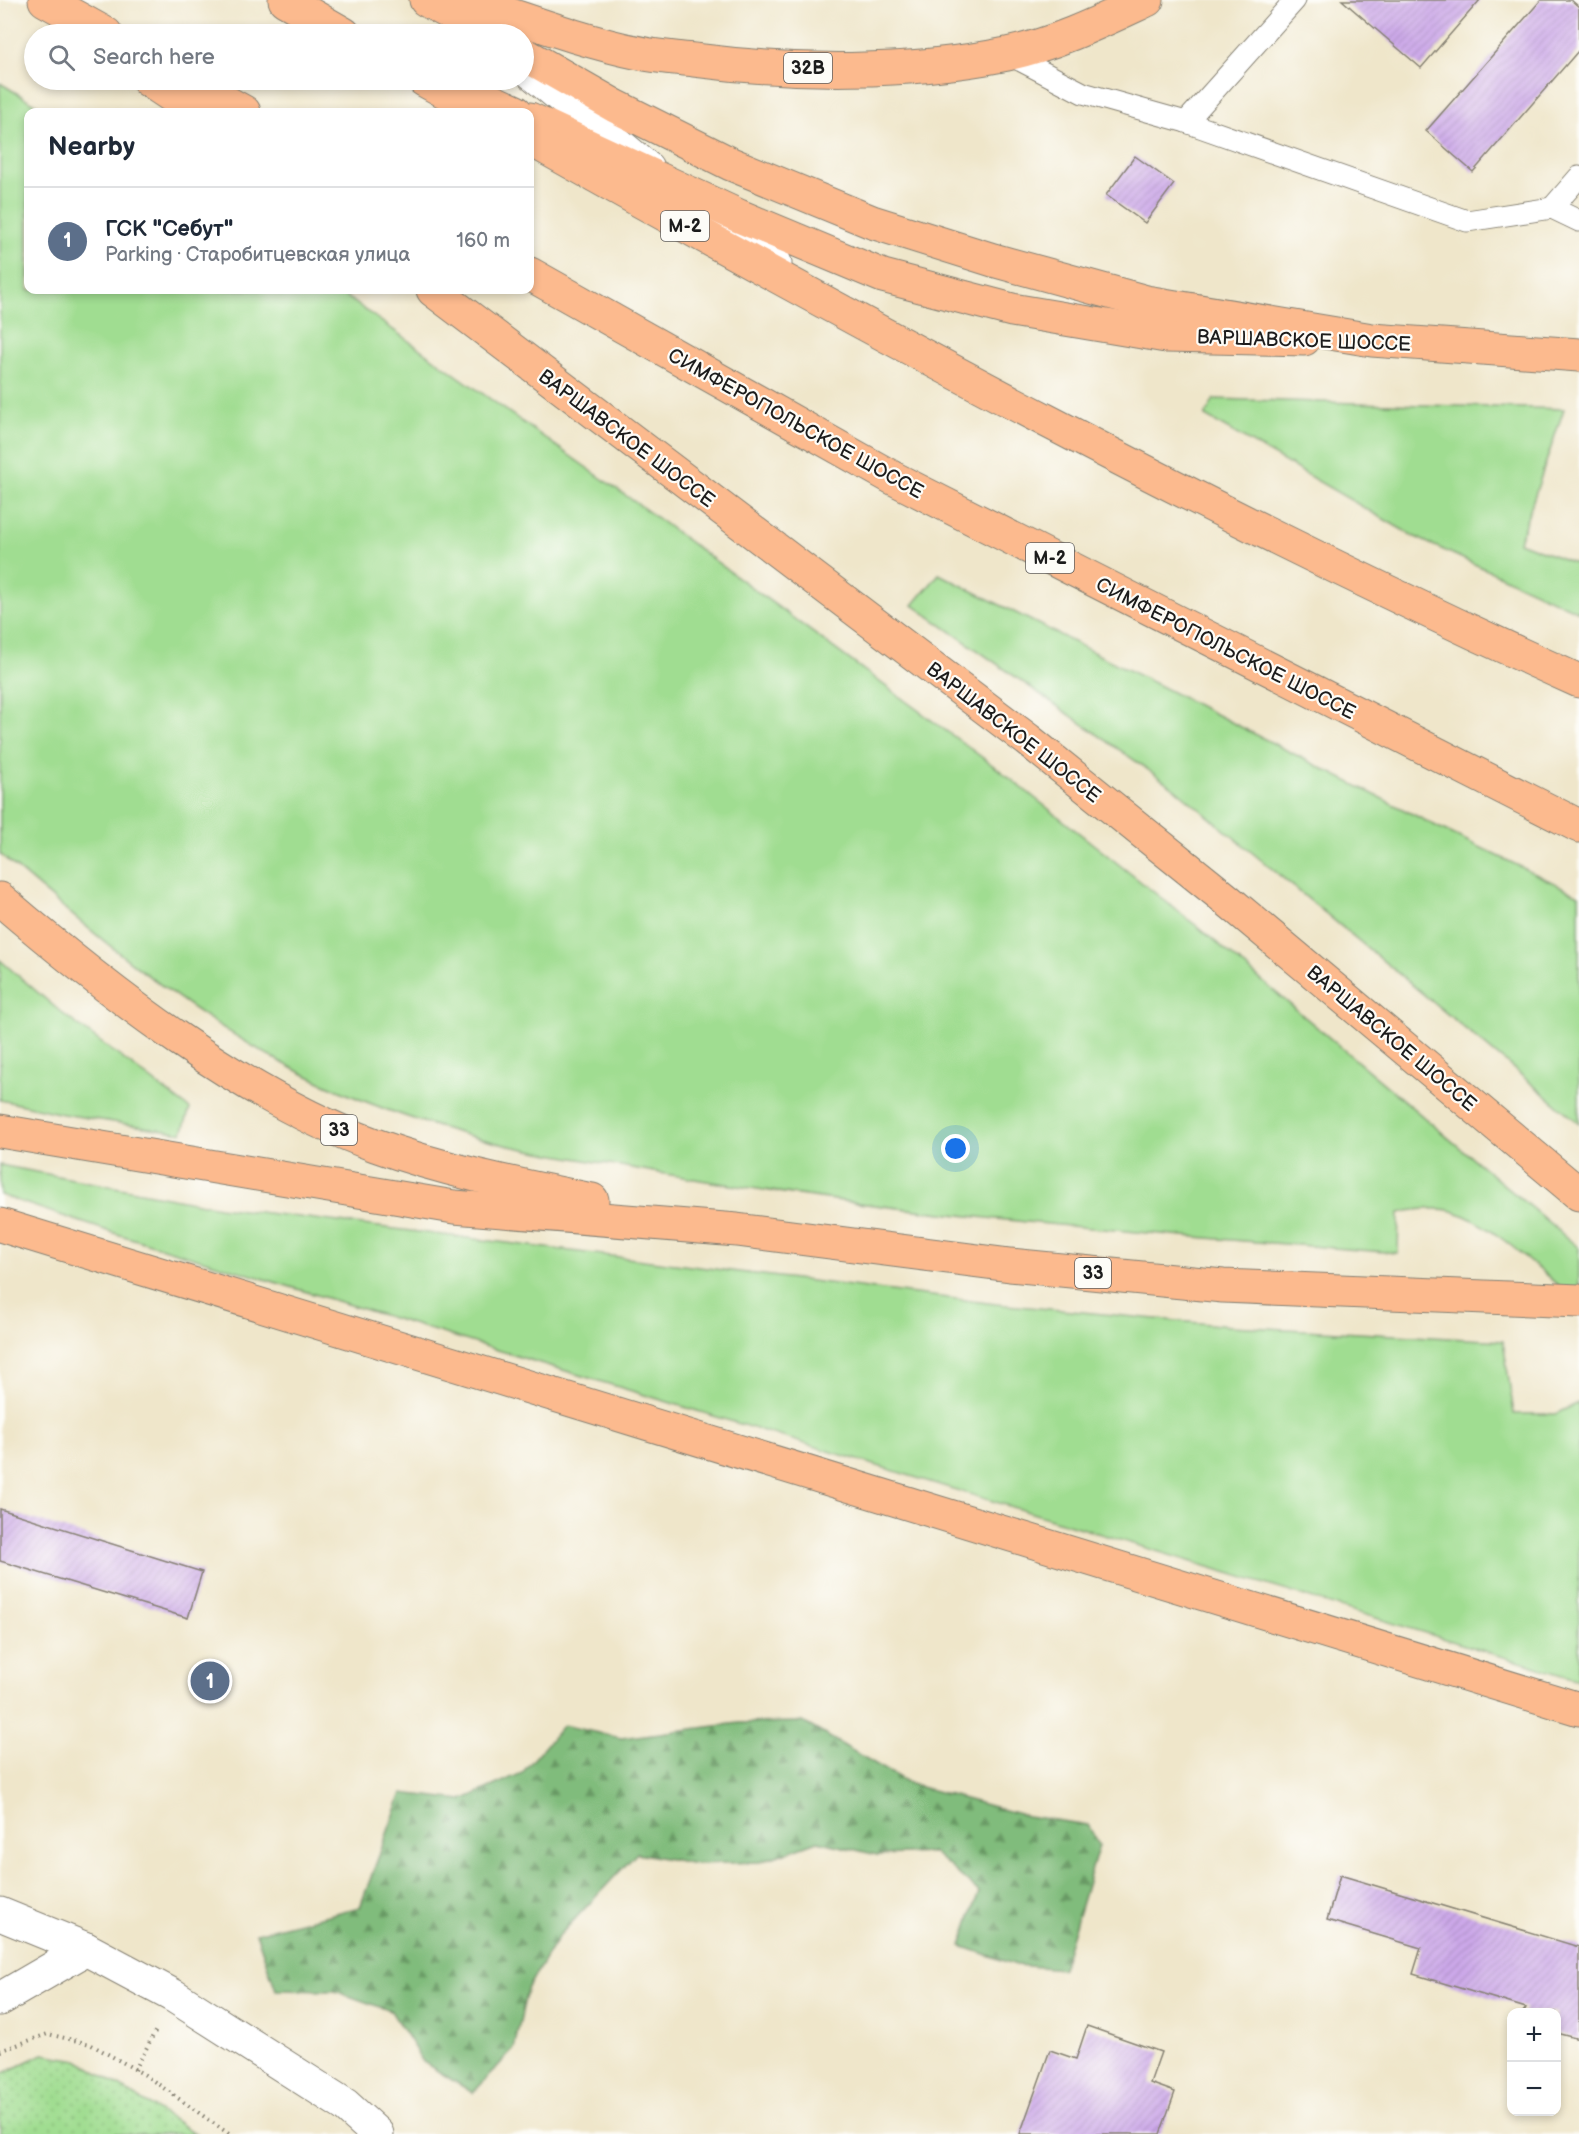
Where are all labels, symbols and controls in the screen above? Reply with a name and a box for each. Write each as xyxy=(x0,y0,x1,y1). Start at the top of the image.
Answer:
search box xyxy=(24,24,534,90)
icon: search xyxy=(45,41,78,74)
text: Search here xyxy=(93,44,215,71)
road number: 32B xyxy=(784,53,832,83)
text: Nearby xyxy=(48,132,135,163)
road number: М-2 xyxy=(661,211,709,241)
text: ГСК "Себут" xyxy=(105,216,233,243)
text: 1 xyxy=(63,229,72,253)
text: 160 m xyxy=(456,229,510,253)
text: Parking · Старобитцевская улица xyxy=(105,243,410,267)
street label: ВАРШАВСКОЕ ШОССЕ xyxy=(1196,325,1411,357)
street label: СИМФЕРОПОЛЬСКОЕ ШОССЕ xyxy=(664,344,927,504)
street label: ВАРШАВСКОЕ ШОССЕ xyxy=(534,365,719,513)
road number: М-2 xyxy=(1026,543,1074,573)
street label: СИМФЕРОПОЛЬСКОЕ ШОССЕ xyxy=(1092,573,1359,725)
street label: ВАРШАВСКОЕ ШОССЕ xyxy=(922,657,1105,808)
street label: ВАРШАВСКОЕ ШОССЕ xyxy=(1302,961,1481,1117)
road number: 33 xyxy=(321,1115,357,1145)
your location xyxy=(941,1134,970,1163)
road number: 33 xyxy=(1075,1258,1111,1288)
pin: 1 xyxy=(190,1658,230,1704)
map controls xyxy=(1507,2008,1561,2116)
button: + xyxy=(1507,2008,1561,2062)
button: − xyxy=(1507,2062,1561,2116)

